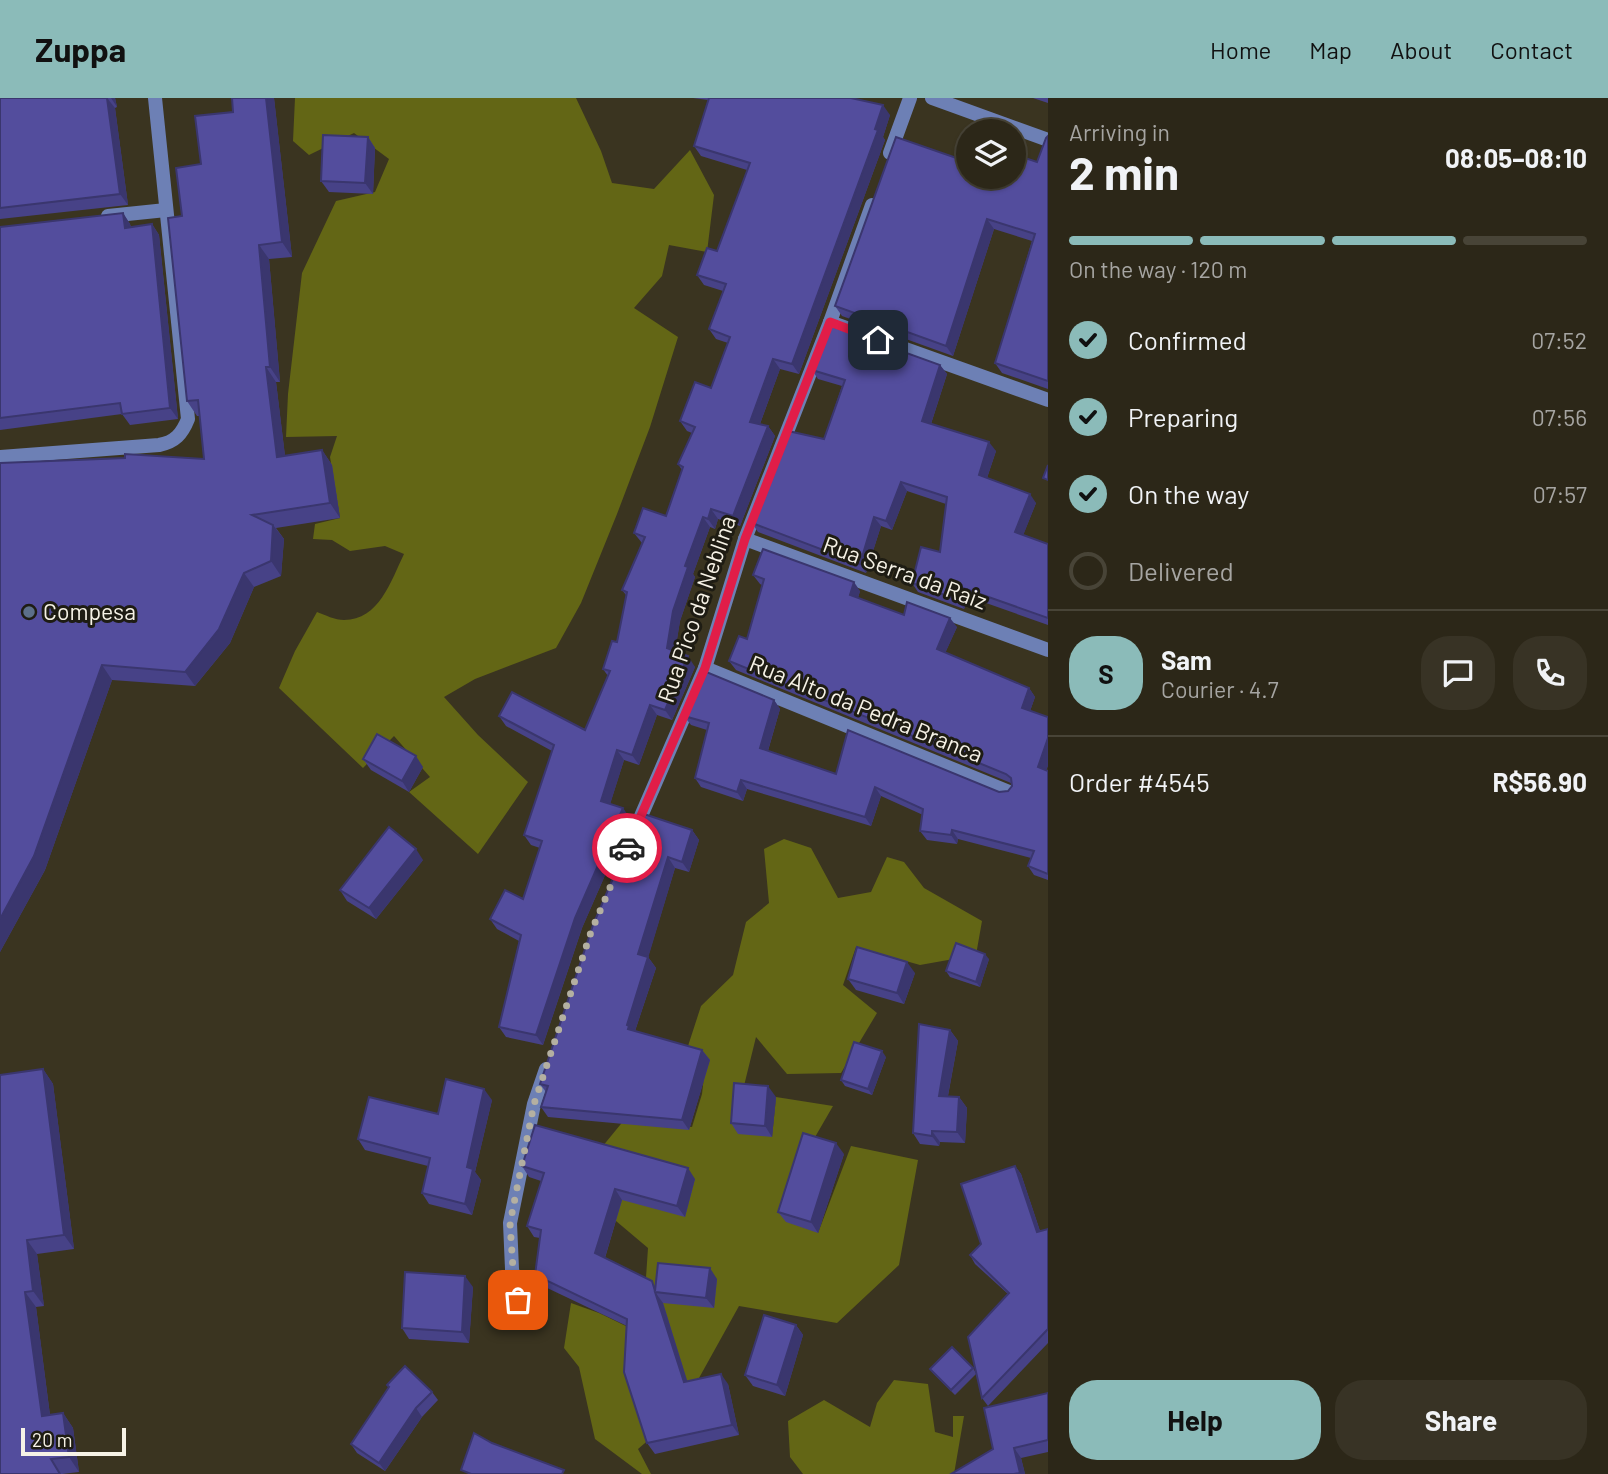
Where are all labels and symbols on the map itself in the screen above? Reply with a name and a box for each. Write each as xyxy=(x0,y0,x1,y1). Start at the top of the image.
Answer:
pin xyxy=(848,310,908,370)
street label: Rua Pico da Neblina xyxy=(651,512,741,706)
street label: Rua Serra da Raiz xyxy=(820,529,991,615)
place label: Compesa xyxy=(43,597,136,625)
marker: Compesa xyxy=(21,604,37,620)
street label: Rua Alto da Pedra Branca xyxy=(746,648,987,768)
courier xyxy=(592,813,662,883)
pin xyxy=(488,1270,548,1330)
scale bar xyxy=(21,1425,126,1457)

